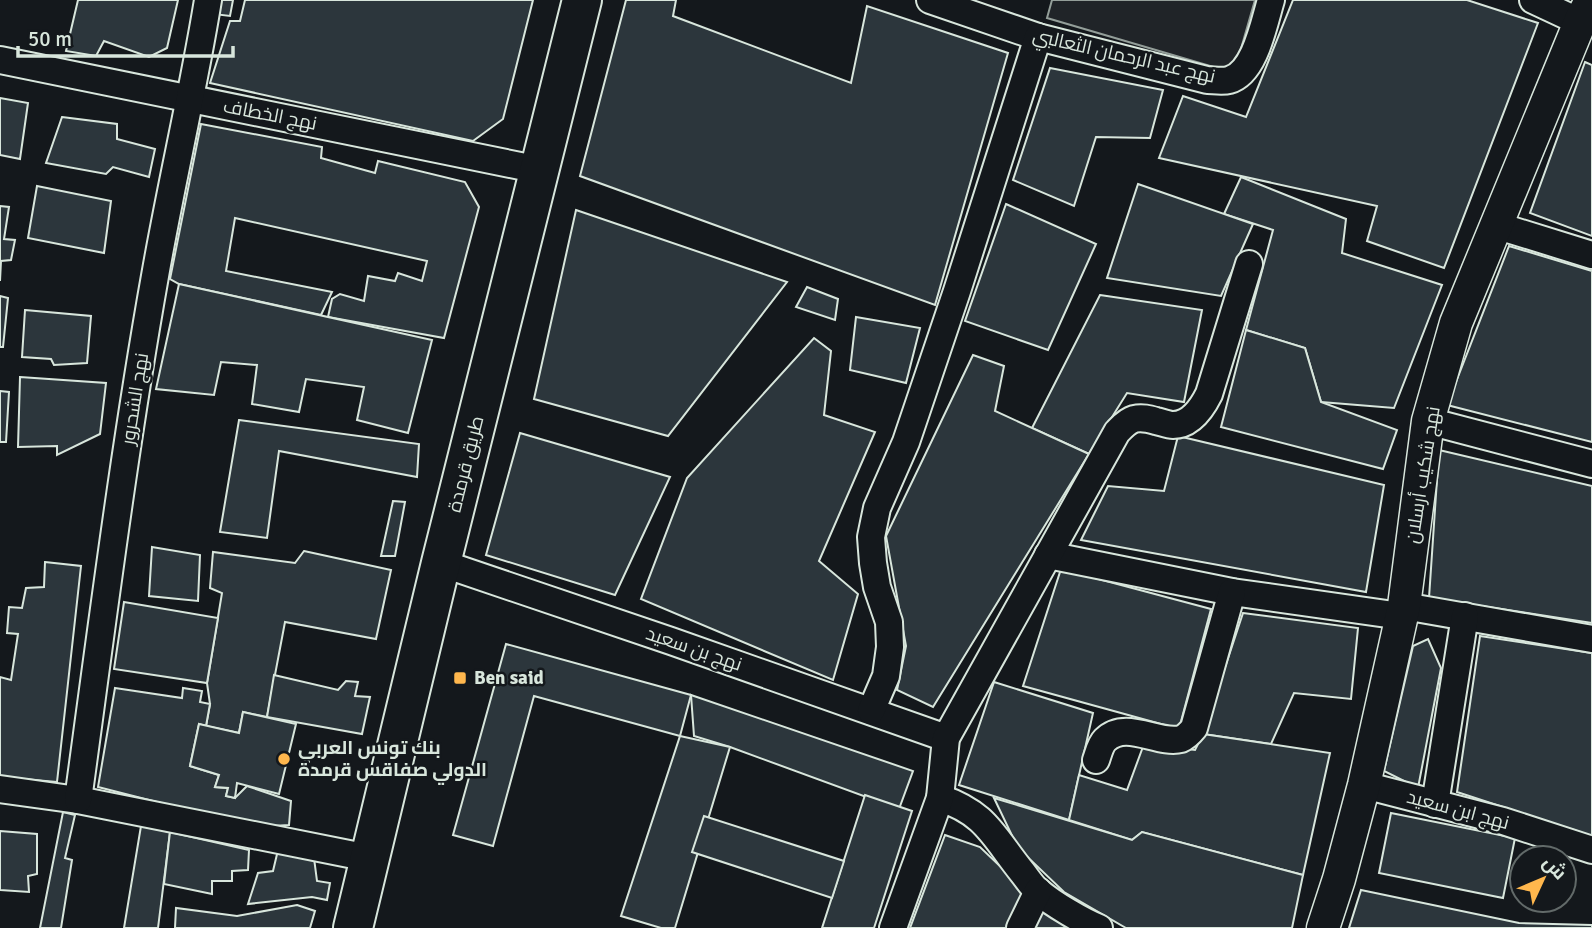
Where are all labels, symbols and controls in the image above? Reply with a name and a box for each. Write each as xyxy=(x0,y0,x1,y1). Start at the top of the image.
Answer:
scale bar xyxy=(18,14,233,58)
street label: نهج عبد الرحمان الثعالبي xyxy=(1030,23,1218,91)
text: 50 m xyxy=(28,26,72,52)
street label: نهج الخطاف xyxy=(221,94,319,137)
street label: نهج الشحرور xyxy=(116,351,155,448)
street label: نهج شكيب أرسلان xyxy=(1400,405,1447,545)
street label: طريق قرمدة xyxy=(442,413,490,515)
street label: نهج بن سعيد xyxy=(643,621,745,678)
place label: Ben said xyxy=(474,666,544,690)
marker: Ben said xyxy=(452,670,468,686)
place label: بنك تونس العربي الدولي صفاقس قرمدة xyxy=(298,736,487,785)
marker: بنك تونس العربي الدولي صفاقس قرمدة xyxy=(276,751,292,767)
street label: نهج ابن سعيد xyxy=(1404,785,1512,836)
north arrow xyxy=(1508,844,1578,914)
text: ش xyxy=(1537,851,1572,885)

